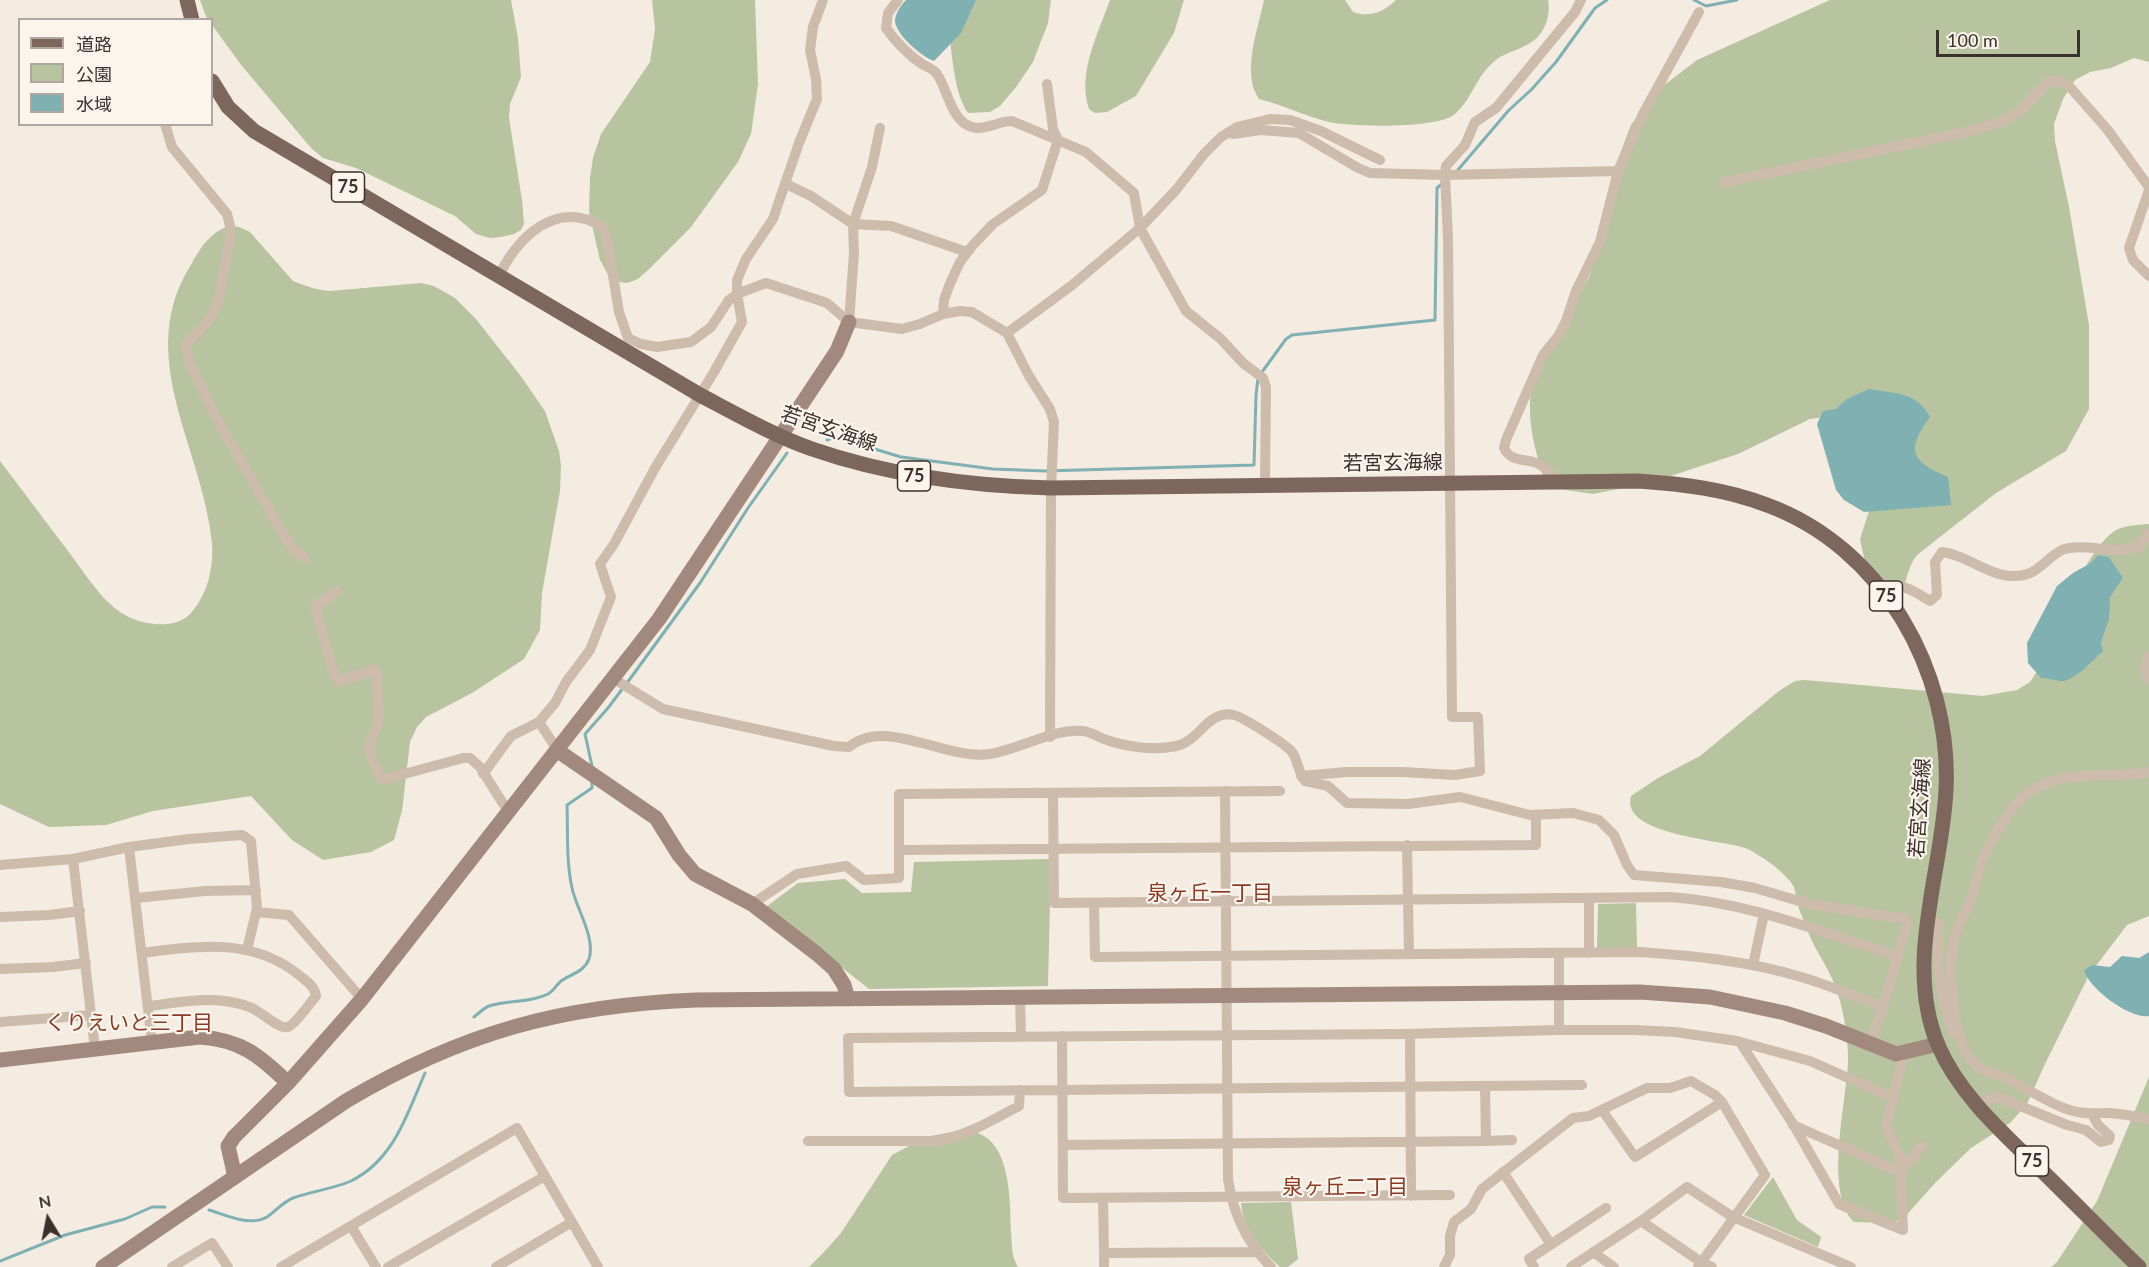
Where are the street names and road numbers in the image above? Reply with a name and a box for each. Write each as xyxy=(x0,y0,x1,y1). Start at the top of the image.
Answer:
road number: 75 xyxy=(332,172,364,202)
street label: 若宮玄海線 xyxy=(778,401,880,457)
street label: 若宮玄海線 xyxy=(1343,450,1443,476)
road number: 75 xyxy=(898,461,930,491)
road number: 75 xyxy=(1870,581,1902,611)
street label: 若宮玄海線 xyxy=(1905,757,1935,859)
road number: 75 xyxy=(2016,1146,2048,1176)

